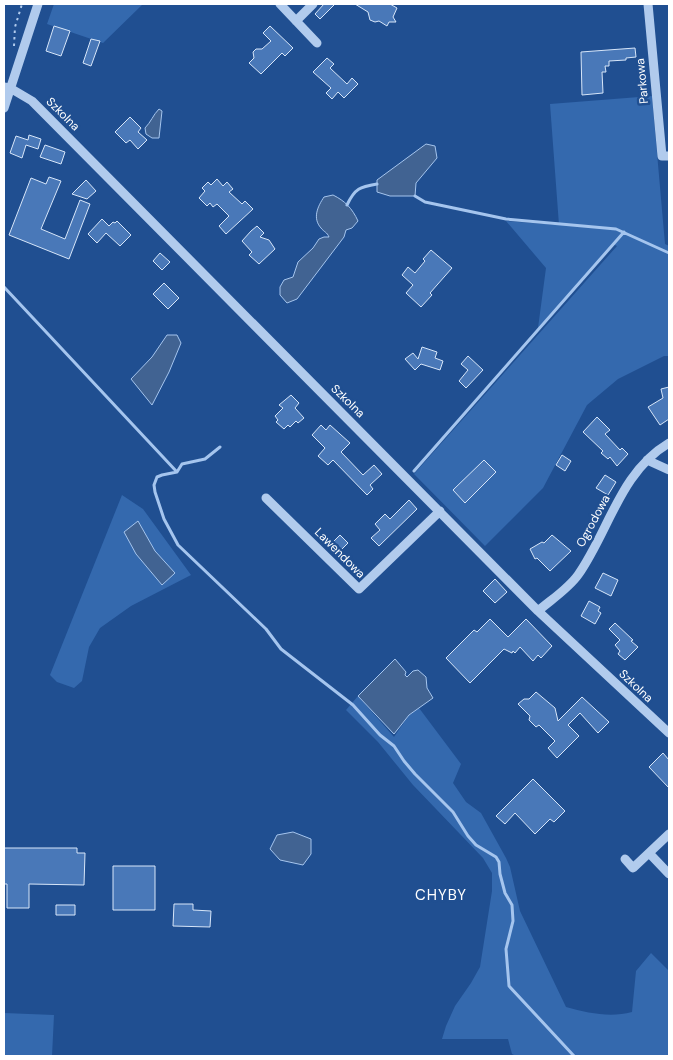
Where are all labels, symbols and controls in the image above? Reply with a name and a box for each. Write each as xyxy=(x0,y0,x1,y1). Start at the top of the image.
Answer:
street label: Parkowa xyxy=(632,58,652,104)
street label: Szkolna xyxy=(43,94,83,134)
street label: Szkolna xyxy=(328,381,368,421)
street label: Ogrodowa xyxy=(573,492,613,550)
street label: Lawendowa xyxy=(311,524,369,582)
street label: Szkolna xyxy=(615,666,657,706)
district label: CHYBY xyxy=(415,885,467,905)

